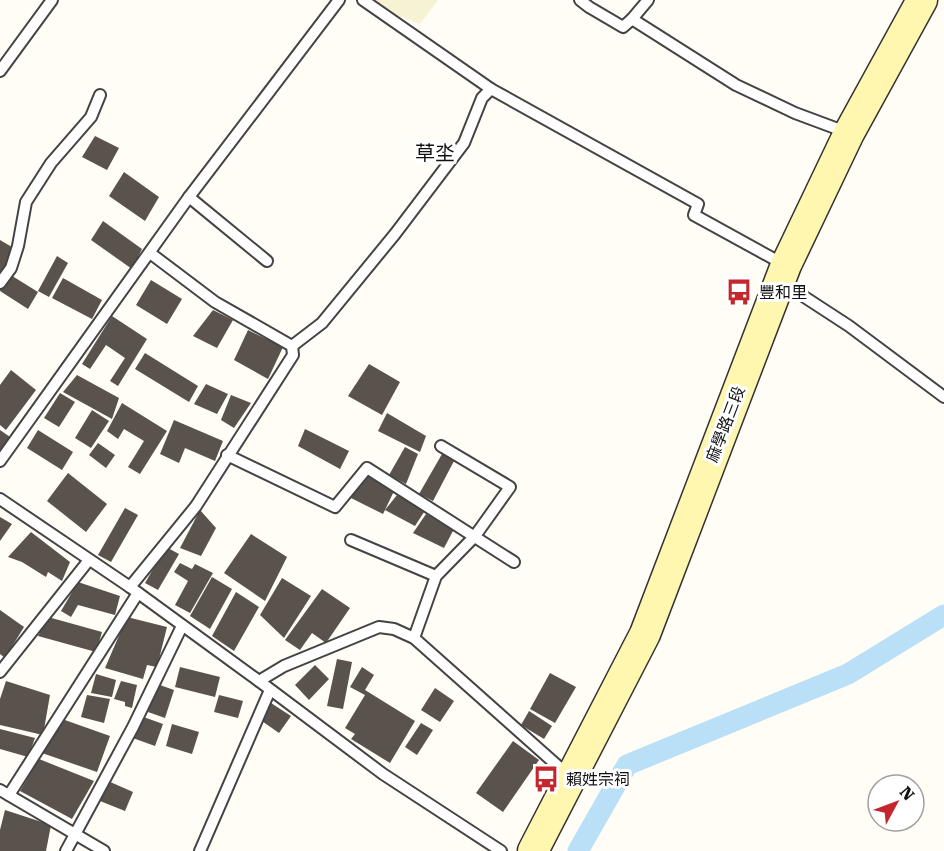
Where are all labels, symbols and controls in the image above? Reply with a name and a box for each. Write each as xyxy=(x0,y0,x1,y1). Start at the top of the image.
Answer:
district label: 草坔 xyxy=(415,141,455,165)
bus stop icon: 豐和里 xyxy=(724,277,754,307)
place label: 豐和里 xyxy=(759,283,807,302)
street label: 麻學路三段 xyxy=(702,383,749,465)
bus stop icon: 賴姓宗祠 xyxy=(531,764,561,794)
place label: 賴姓宗祠 xyxy=(566,770,630,789)
north arrow xyxy=(866,773,926,833)
text: N xyxy=(896,783,918,804)

